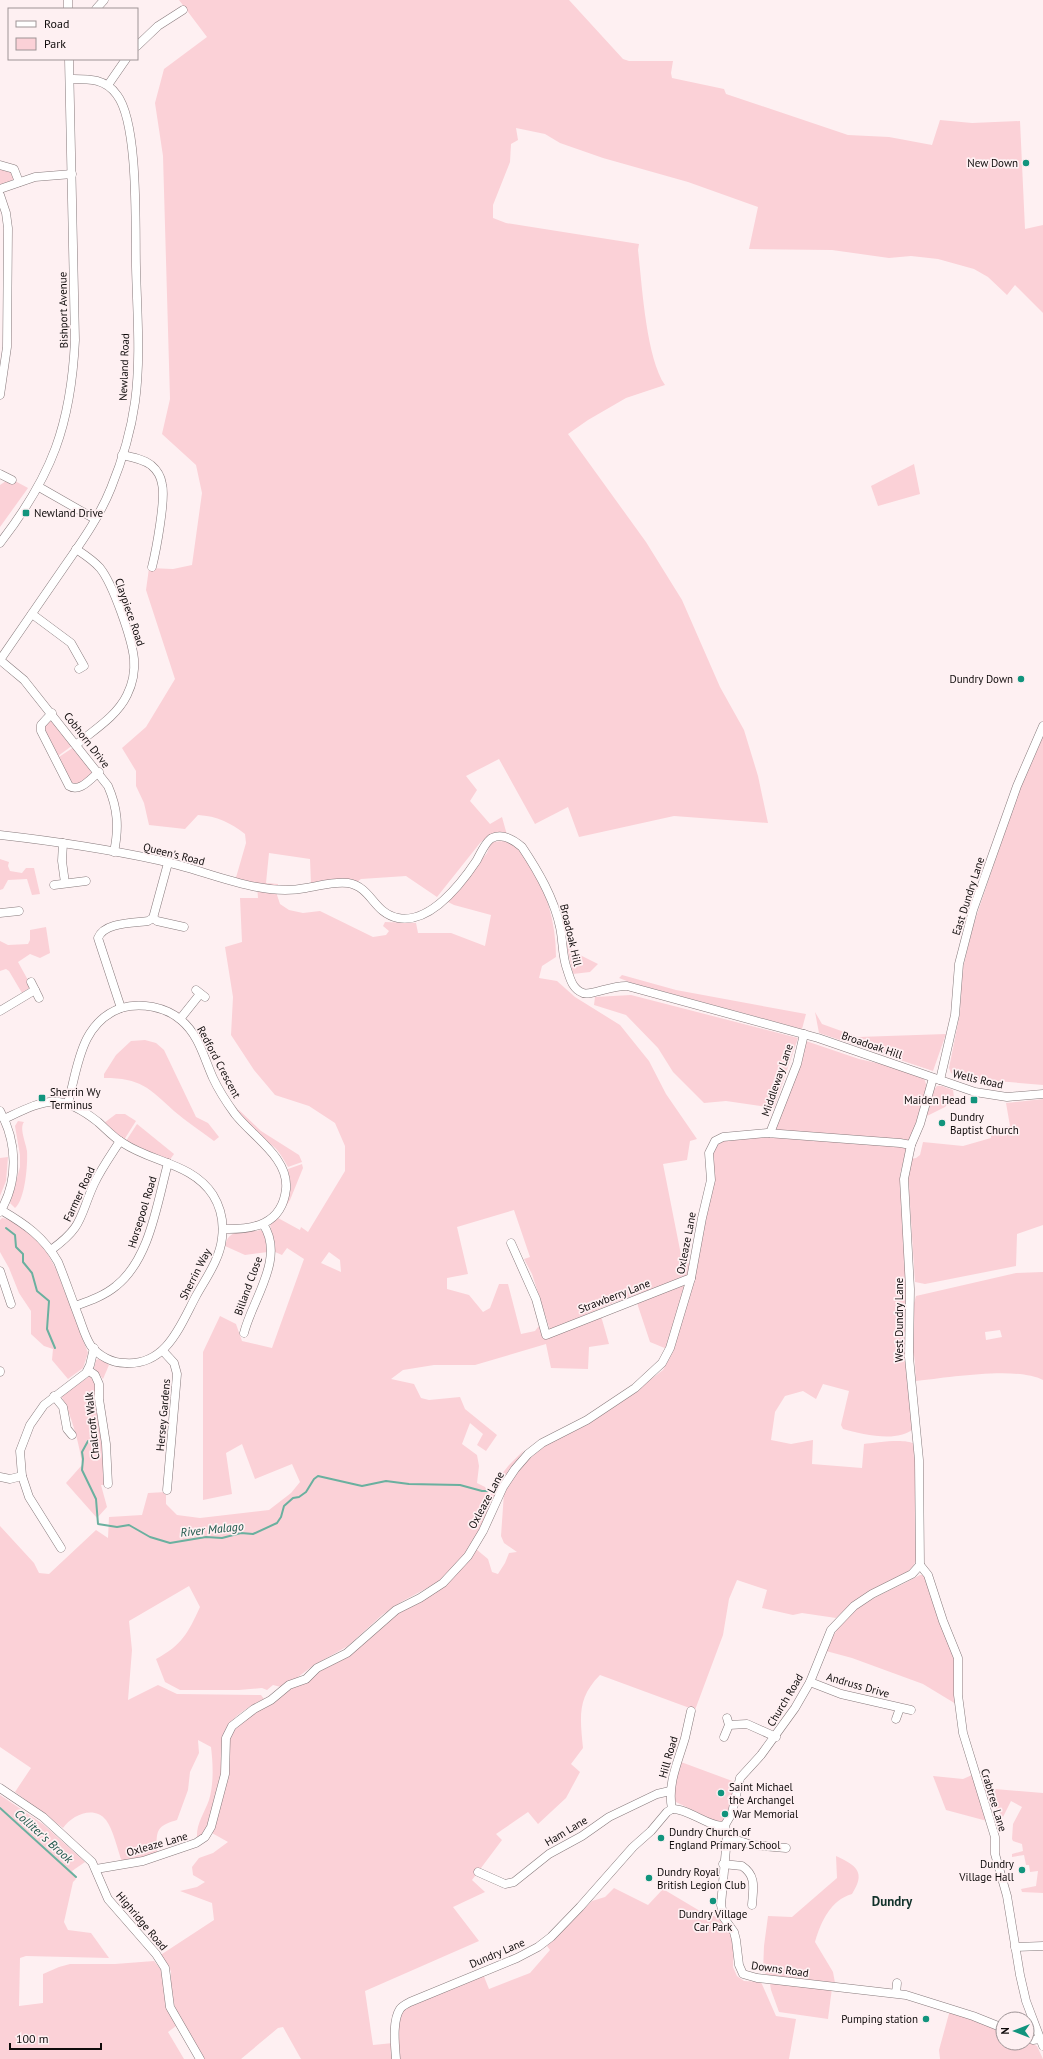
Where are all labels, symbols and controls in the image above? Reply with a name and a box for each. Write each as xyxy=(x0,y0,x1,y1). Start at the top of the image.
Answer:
legend xyxy=(8,8,138,60)
text: Road xyxy=(44,16,69,31)
text: Park xyxy=(44,36,66,51)
place label: New Down xyxy=(967,156,1018,170)
marker: New Down xyxy=(1021,158,1031,168)
street label: Bishport Avenue xyxy=(55,271,71,348)
street label: Newland Road xyxy=(116,333,132,401)
place label: Newland Drive xyxy=(34,506,104,520)
marker: Newland Drive xyxy=(21,508,31,518)
street label: Claypiece Road xyxy=(112,576,148,648)
place label: Dundry Down xyxy=(949,672,1013,686)
marker: Dundry Down xyxy=(1016,674,1026,684)
street label: Cobhorn Drive xyxy=(61,709,113,771)
street label: Queen's Road xyxy=(142,840,206,868)
street label: East Dundry Lane xyxy=(949,855,987,937)
street label: Broadoak Hill xyxy=(557,903,585,968)
street label: Redford Crescent xyxy=(194,1024,244,1101)
street label: Broadoak Hill xyxy=(840,1028,905,1062)
street label: Middleway Lane xyxy=(758,1041,796,1118)
street label: Wells Road xyxy=(951,1066,1005,1092)
place label: Sherrin Wy Terminus xyxy=(50,1085,102,1112)
marker: Sherrin Wy Terminus xyxy=(37,1093,47,1103)
place label: Maiden Head xyxy=(904,1093,966,1107)
marker: Maiden Head xyxy=(969,1095,979,1105)
place label: Dundry Baptist Church xyxy=(950,1110,1019,1137)
marker: Dundry Baptist Church xyxy=(937,1118,947,1128)
street label: Farmer Road xyxy=(60,1164,98,1224)
street label: Horsepool Road xyxy=(124,1174,160,1250)
street label: Oxleaze Lane xyxy=(673,1210,699,1275)
street label: Sherrin Way xyxy=(176,1245,214,1302)
street label: Billand Close xyxy=(231,1254,265,1317)
street label: Strawberry Lane xyxy=(576,1276,652,1316)
street label: West Dundry Lane xyxy=(892,1277,906,1362)
street label: Hersey Gardens xyxy=(153,1378,173,1452)
street label: Chalcroft Walk xyxy=(81,1391,103,1460)
street label: Oxleaze Lane xyxy=(465,1469,507,1531)
water label: River Malago xyxy=(180,1518,244,1540)
street label: Andruss Drive xyxy=(825,1669,892,1701)
street label: Church Road xyxy=(764,1671,806,1729)
street label: Hill Road xyxy=(655,1734,681,1780)
street label: Crabtree Lane xyxy=(978,1767,1010,1834)
place label: Saint Michael the Archangel xyxy=(729,1780,795,1807)
marker: Saint Michael the Archangel xyxy=(716,1788,726,1798)
water label: Colliter's Brook xyxy=(12,1806,77,1866)
place label: War Memorial xyxy=(733,1807,799,1821)
marker: War Memorial xyxy=(720,1809,730,1819)
street label: Ham Lane xyxy=(542,1813,590,1849)
place label: Dundry Church of England Primary School xyxy=(669,1825,781,1852)
street label: Oxleaze Lane xyxy=(125,1828,190,1859)
marker: Dundry Church of England Primary School xyxy=(656,1833,666,1843)
place label: Dundry Village Hall xyxy=(958,1857,1015,1884)
place label: Dundry Royal British Legion Club xyxy=(657,1865,746,1892)
marker: Dundry Village Hall xyxy=(1017,1865,1027,1875)
marker: Dundry Royal British Legion Club xyxy=(644,1873,654,1883)
street label: Highridge Road xyxy=(113,1889,171,1953)
district label: Dundry xyxy=(872,1893,913,1910)
marker: Dundry Village Car Park xyxy=(708,1896,718,1906)
place label: Dundry Village Car Park xyxy=(679,1907,748,1934)
street label: Dundry Lane xyxy=(467,1935,527,1971)
street label: Downs Road xyxy=(750,1958,810,1980)
north arrow xyxy=(995,2011,1035,2051)
place label: Pumping station xyxy=(841,2012,918,2026)
marker: Pumping station xyxy=(921,2014,931,2024)
scale bar xyxy=(10,2025,101,2051)
text: N xyxy=(998,2027,1012,2035)
text: 100 m xyxy=(16,2031,49,2046)

